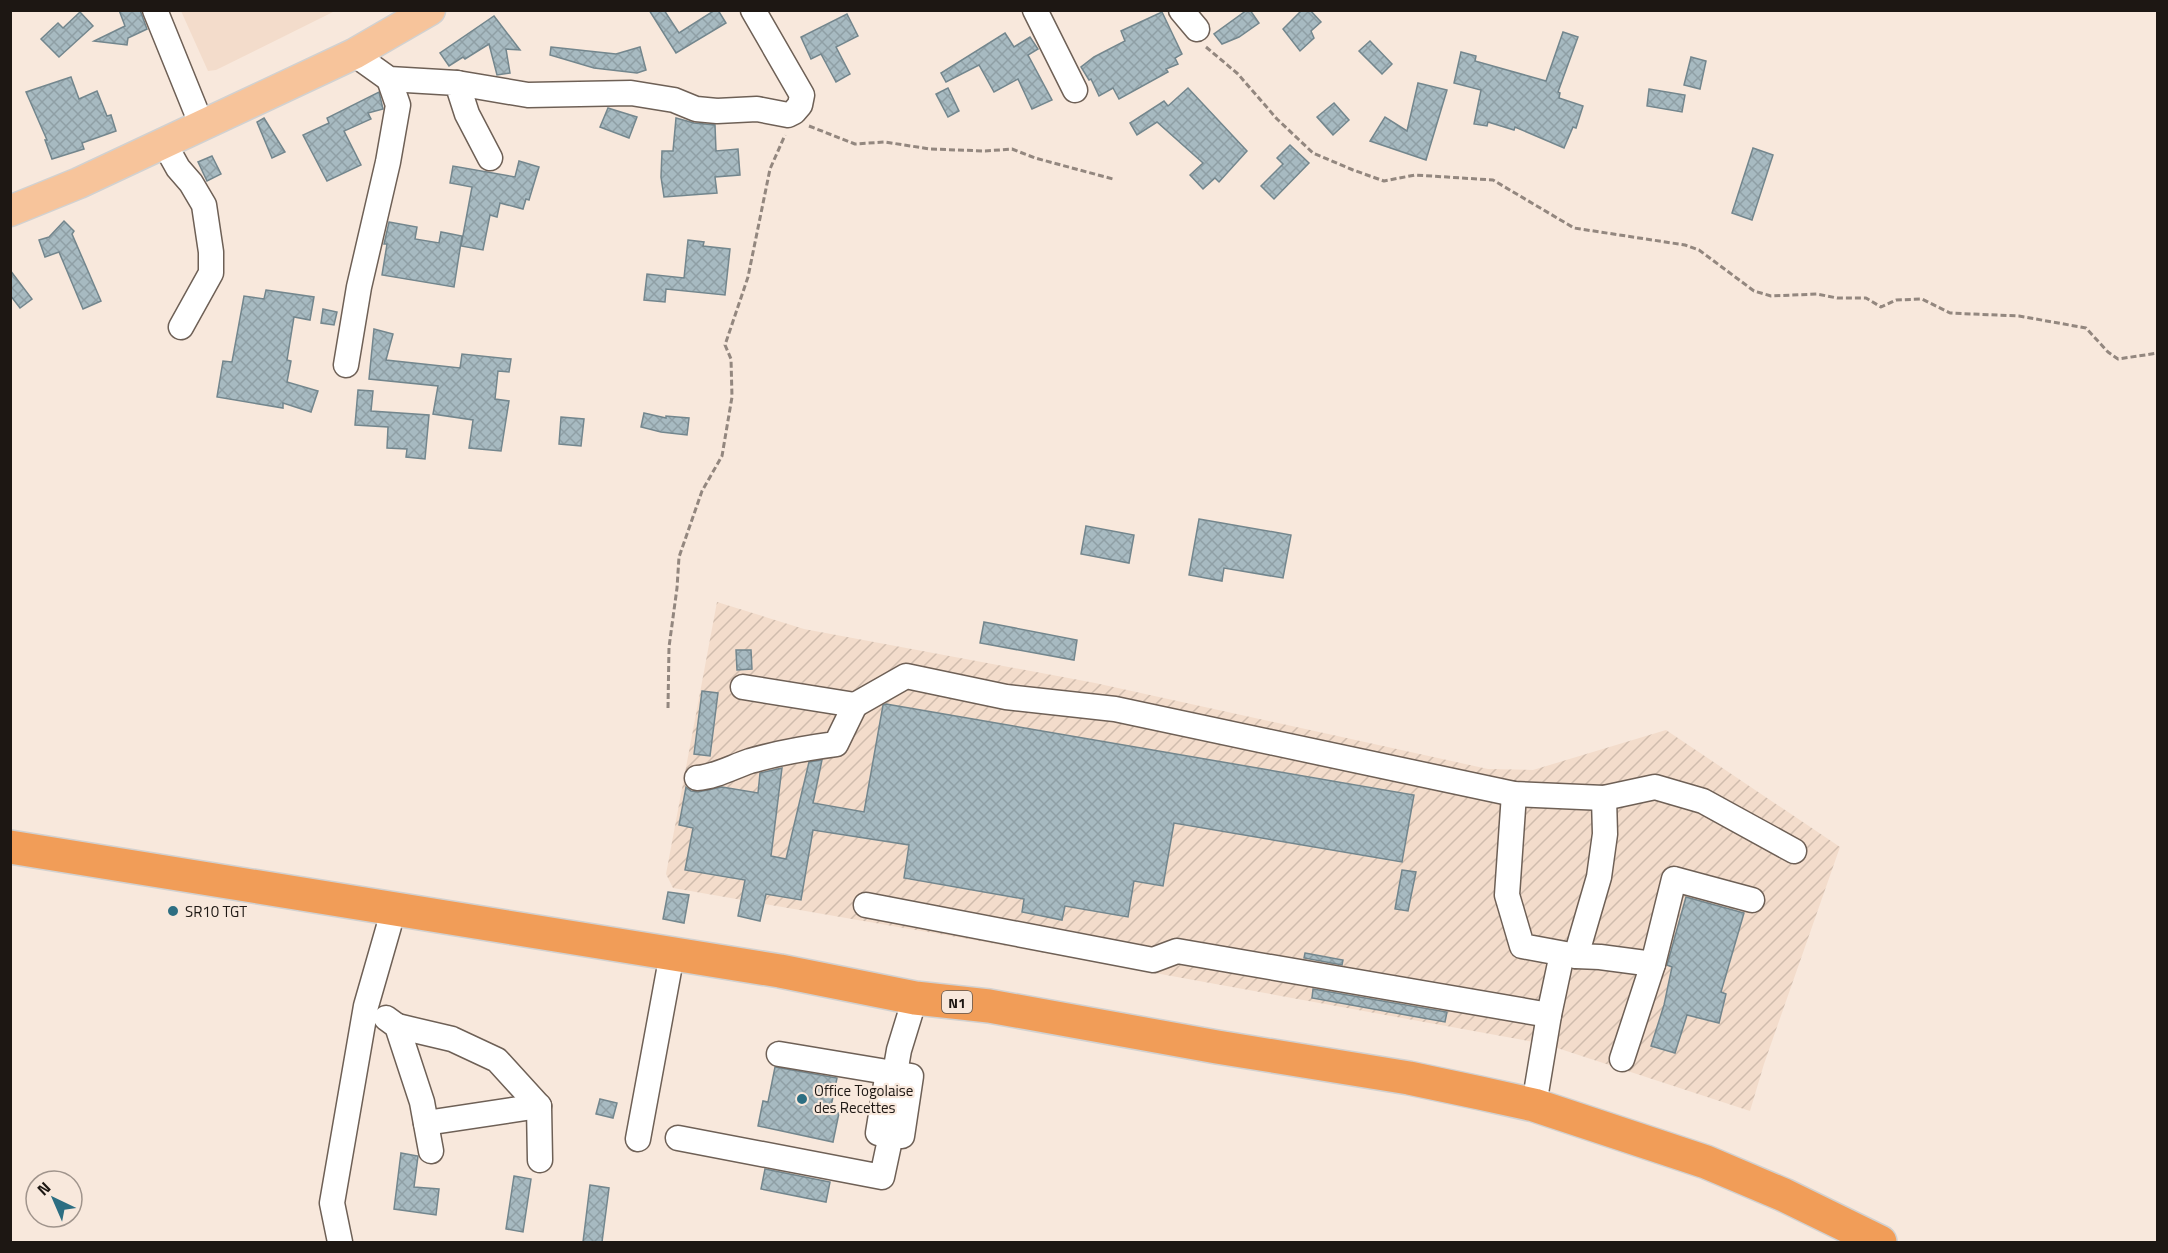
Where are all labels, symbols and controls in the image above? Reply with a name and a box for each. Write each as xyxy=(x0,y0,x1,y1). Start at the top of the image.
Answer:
place label: SR10 TGT xyxy=(185,900,247,923)
marker: SR10 TGT xyxy=(166,904,180,918)
road number: N1 xyxy=(942,991,972,1013)
place label: Office Togolaise des Recettes xyxy=(814,1079,913,1119)
marker: Office Togolaise des Recettes xyxy=(795,1092,809,1106)
north arrow xyxy=(24,1169,84,1229)
text: N xyxy=(31,1176,56,1201)

